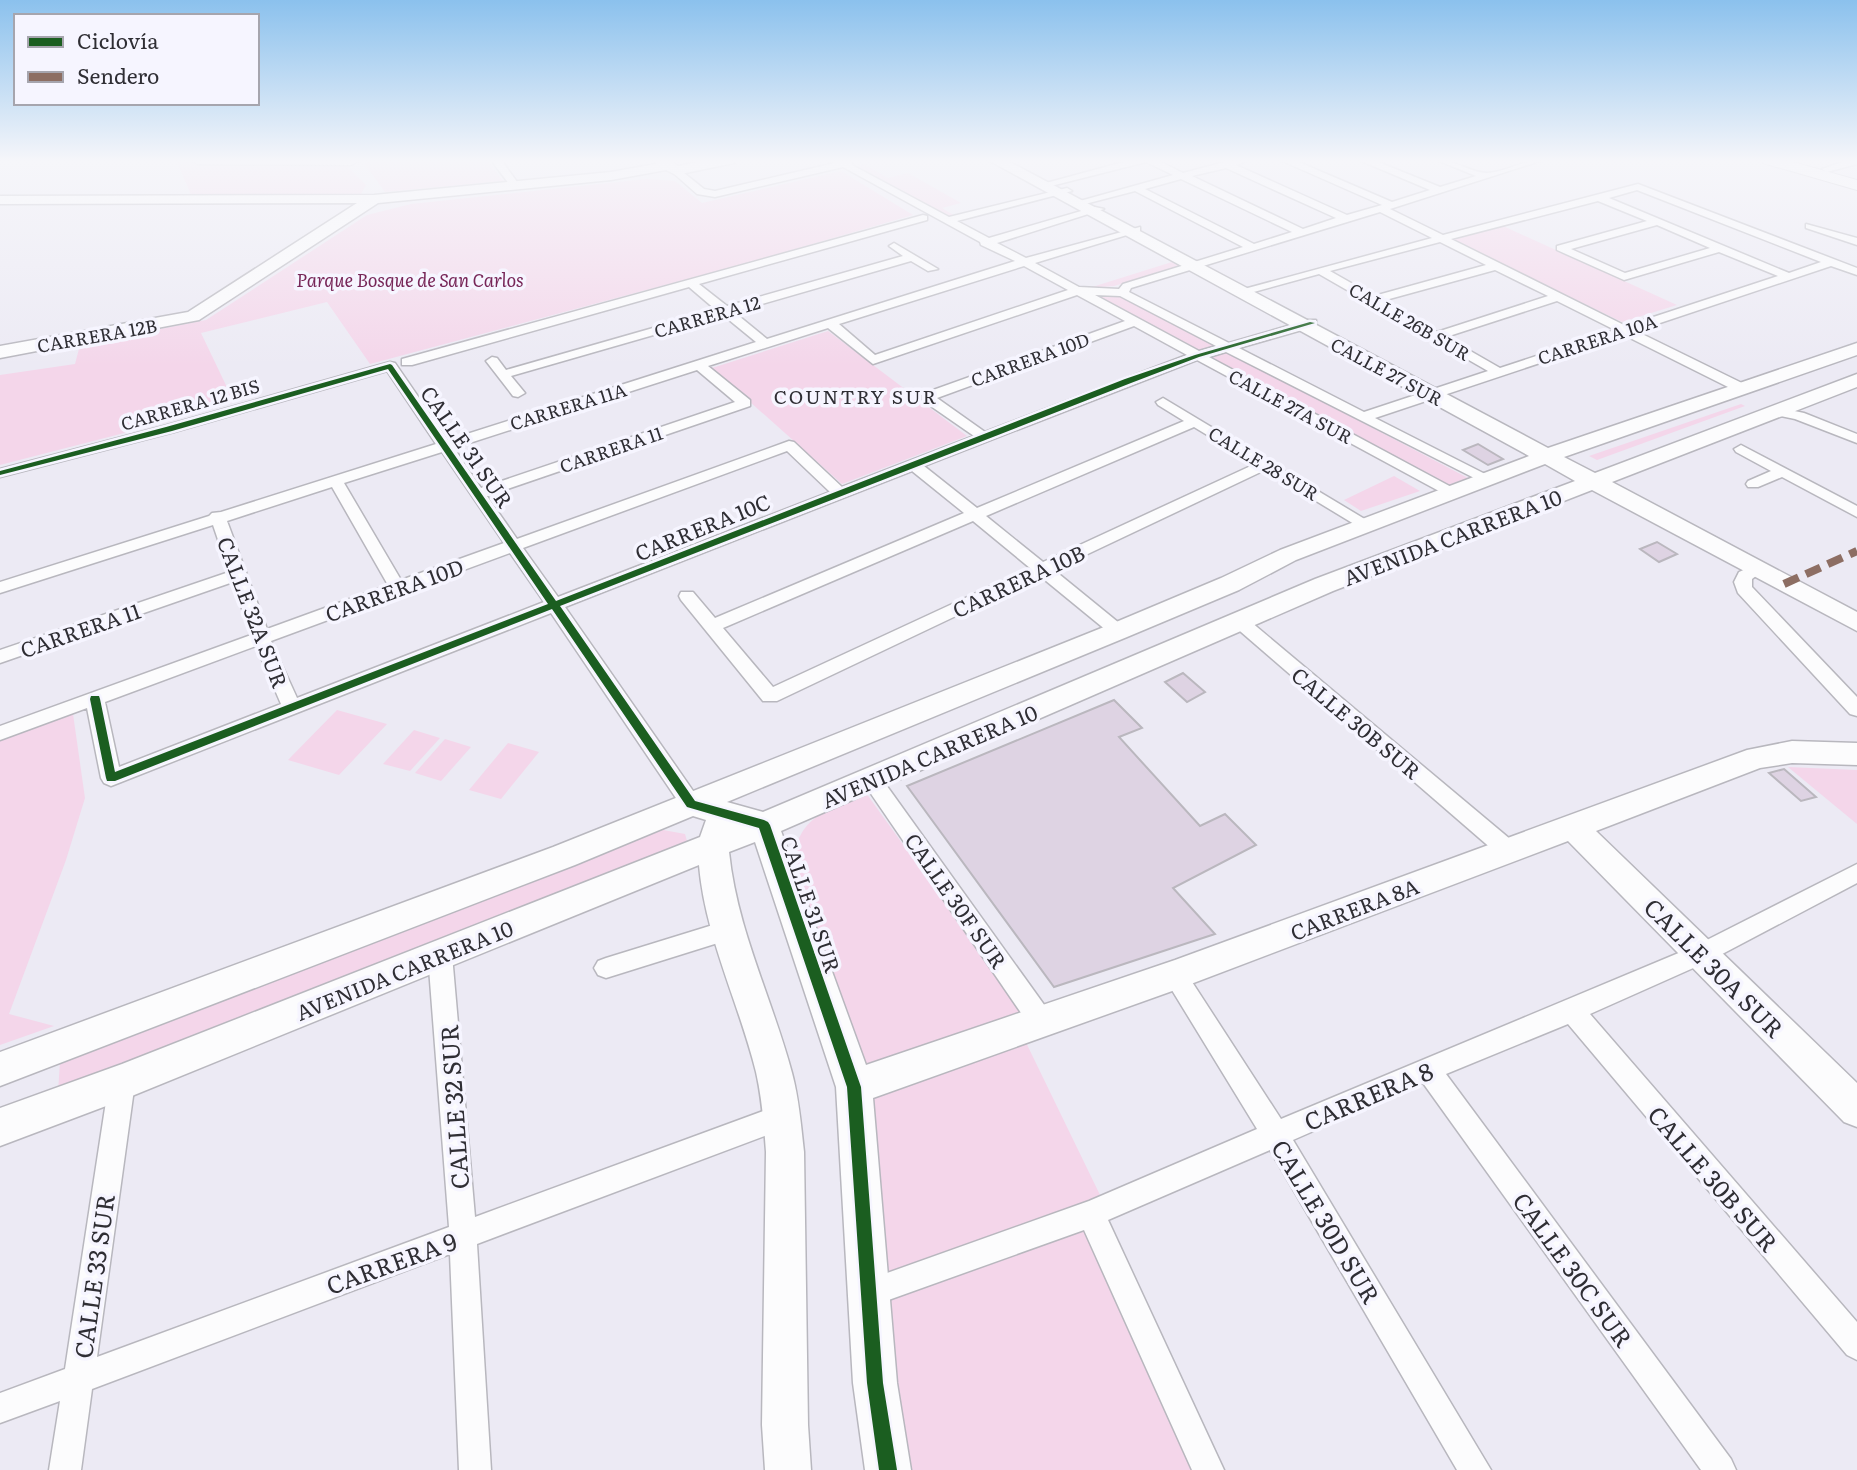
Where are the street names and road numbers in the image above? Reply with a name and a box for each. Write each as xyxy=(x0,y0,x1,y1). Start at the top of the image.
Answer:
street label: CALLE 26B SUR xyxy=(1344,275,1476,367)
street label: CARRERA 12 xyxy=(651,288,763,344)
street label: CARRERA 10A xyxy=(1534,307,1660,371)
street label: CARRERA 12B xyxy=(35,311,159,359)
street label: CARRERA 10D xyxy=(967,325,1093,393)
street label: CALLE 27 SUR xyxy=(1326,330,1448,412)
street label: CALLE 27A SUR xyxy=(1224,362,1358,450)
street label: CARRERA 12 BIS xyxy=(118,371,262,437)
street label: CARRERA 11A xyxy=(506,375,630,437)
street label: CALLE 31 SUR xyxy=(414,379,522,513)
street label: CARRERA 11 xyxy=(556,419,666,479)
street label: CALLE 28 SUR xyxy=(1204,419,1324,507)
street label: AVENIDA CARRERA 10 xyxy=(1338,480,1566,592)
street label: CARRERA 10C xyxy=(630,485,774,567)
street label: CALLE 32A SUR xyxy=(211,532,297,692)
street label: CARRERA 10B xyxy=(947,536,1089,624)
street label: CARRERA 10D xyxy=(321,550,467,628)
street label: CARRERA 11 xyxy=(16,594,145,664)
street label: CALLE 30B SUR xyxy=(1286,659,1428,785)
street label: AVENIDA CARRERA 10 xyxy=(816,695,1042,815)
street label: CALLE 30F SUR xyxy=(899,826,1015,974)
street label: CALLE 31 SUR xyxy=(774,831,850,977)
street label: CARRERA 8A xyxy=(1285,869,1423,947)
street label: CALLE 30A SUR xyxy=(1637,889,1793,1045)
street label: AVENIDA CARRERA 10 xyxy=(291,911,517,1027)
street label: CALLE 32 SUR xyxy=(430,1023,476,1191)
street label: CARRERA 8 xyxy=(1298,1052,1438,1138)
street label: CALLE 30B SUR xyxy=(1641,1097,1787,1259)
street label: CALLE 30D SUR xyxy=(1264,1132,1390,1310)
street label: CALLE 30C SUR xyxy=(1506,1184,1642,1354)
street label: CALLE 33 SUR xyxy=(64,1191,122,1361)
street label: CARRERA 9 xyxy=(321,1222,461,1302)

